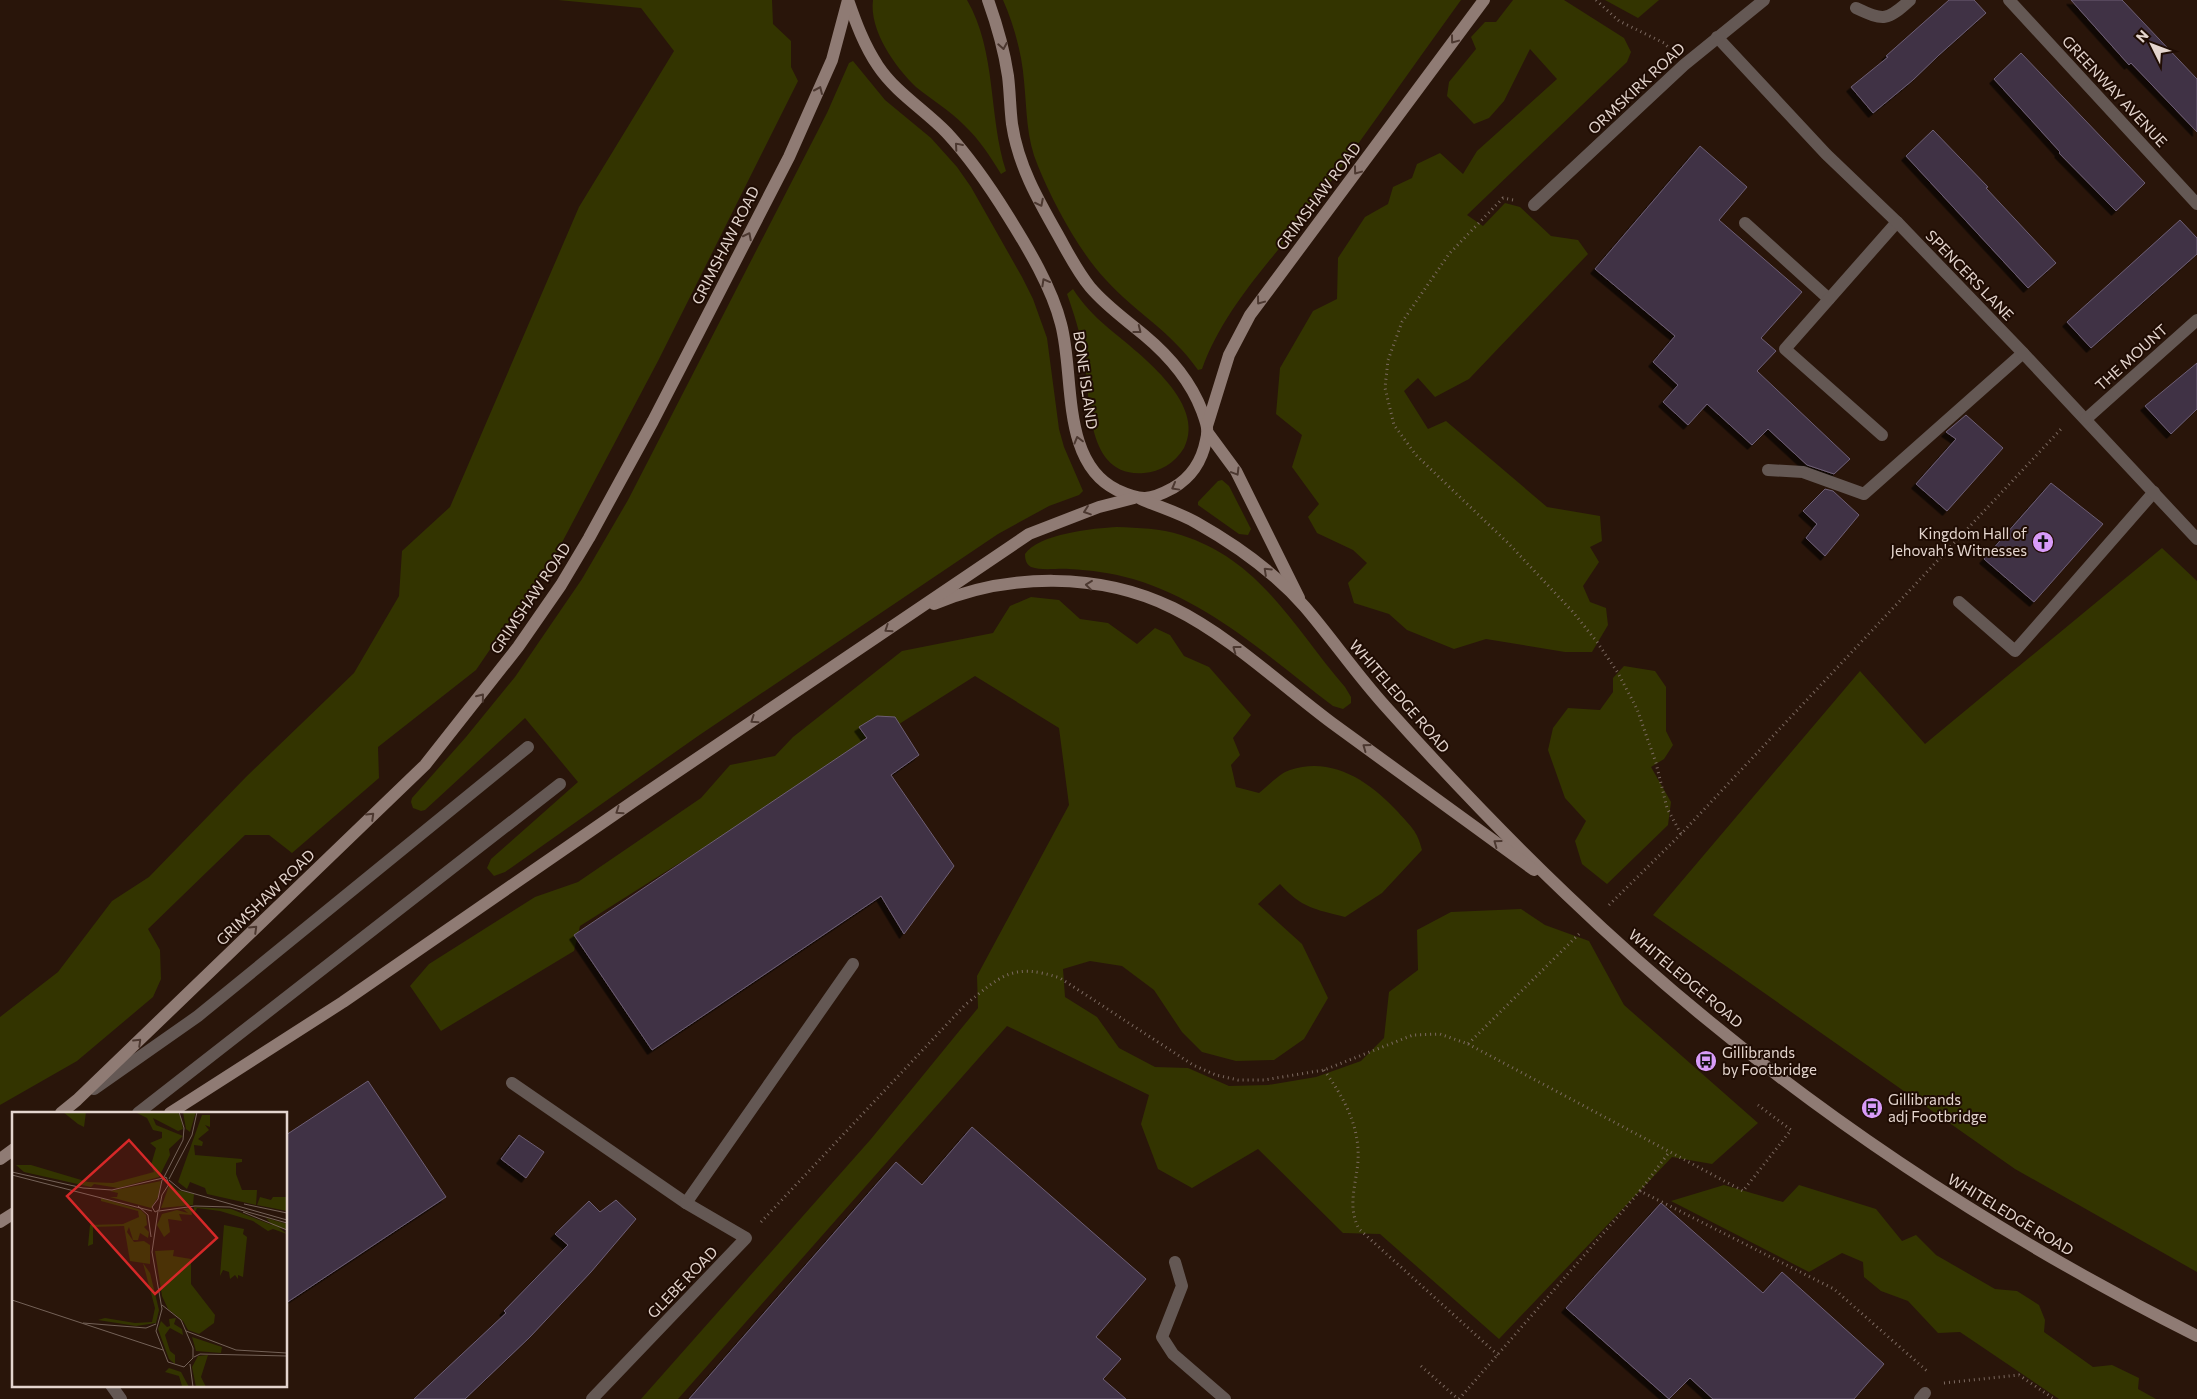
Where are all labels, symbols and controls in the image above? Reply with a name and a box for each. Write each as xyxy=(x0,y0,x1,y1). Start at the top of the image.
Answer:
north arrow xyxy=(2127,20,2177,70)
street label: GREENWAY AVENUE xyxy=(2059,32,2171,150)
one-way arrow xyxy=(1451,34,1460,44)
street label: ORMSKIRK ROAD xyxy=(1584,39,1688,137)
one-way arrow xyxy=(997,43,1008,51)
one-way arrow xyxy=(812,86,823,95)
street label: GRIMSHAW ROAD xyxy=(1272,139,1364,253)
one-way arrow xyxy=(954,142,963,151)
one-way arrow xyxy=(1354,165,1363,175)
street label: GRIMSHAW ROAD xyxy=(687,183,763,307)
one-way arrow xyxy=(1034,198,1044,207)
street label: SPENCERS LANE xyxy=(1922,226,2018,324)
one-way arrow xyxy=(742,232,752,241)
one-way arrow xyxy=(1041,279,1051,288)
one-way arrow xyxy=(1258,295,1266,304)
street label: THE MOUNT xyxy=(2091,320,2171,394)
one-way arrow xyxy=(1132,324,1142,333)
street label: BONE ISLAND xyxy=(1070,330,1102,430)
one-way arrow xyxy=(1073,436,1084,445)
one-way arrow xyxy=(1230,467,1240,476)
one-way arrow xyxy=(1171,481,1180,491)
one-way arrow xyxy=(1083,505,1092,515)
place label: Kingdom Hall of Jehovah's Witnesses xyxy=(1891,524,2027,559)
church icon: Kingdom Hall of Jehovah's Witnesses xyxy=(2031,530,2055,554)
street label: GRIMSHAW ROAD xyxy=(486,539,574,657)
one-way arrow xyxy=(1264,568,1273,577)
one-way arrow xyxy=(1085,580,1093,591)
one-way arrow xyxy=(885,623,894,632)
street label: WHITELEDGE ROAD xyxy=(1346,636,1454,756)
one-way arrow xyxy=(1232,646,1242,655)
one-way arrow xyxy=(475,693,484,702)
one-way arrow xyxy=(750,714,760,723)
one-way arrow xyxy=(1362,744,1371,753)
one-way arrow xyxy=(616,805,625,814)
one-way arrow xyxy=(366,813,375,822)
one-way arrow xyxy=(1493,840,1503,849)
street label: GRIMSHAW ROAD xyxy=(212,845,318,949)
street label: WHITELEDGE ROAD xyxy=(1625,925,1747,1031)
one-way arrow xyxy=(249,926,258,935)
one-way arrow xyxy=(132,1039,141,1048)
place label: Gillibrands by Footbridge xyxy=(1722,1043,1817,1078)
bus stop icon: Gillibrands by Footbridge xyxy=(1694,1049,1718,1073)
place label: Gillibrands adj Footbridge xyxy=(1888,1090,1987,1125)
bus stop icon: Gillibrands adj Footbridge xyxy=(1860,1096,1884,1120)
inset map xyxy=(12,1112,288,1386)
street label: WHITELEDGE ROAD xyxy=(1945,1169,2077,1259)
street label: GLEBE ROAD xyxy=(643,1242,721,1322)

